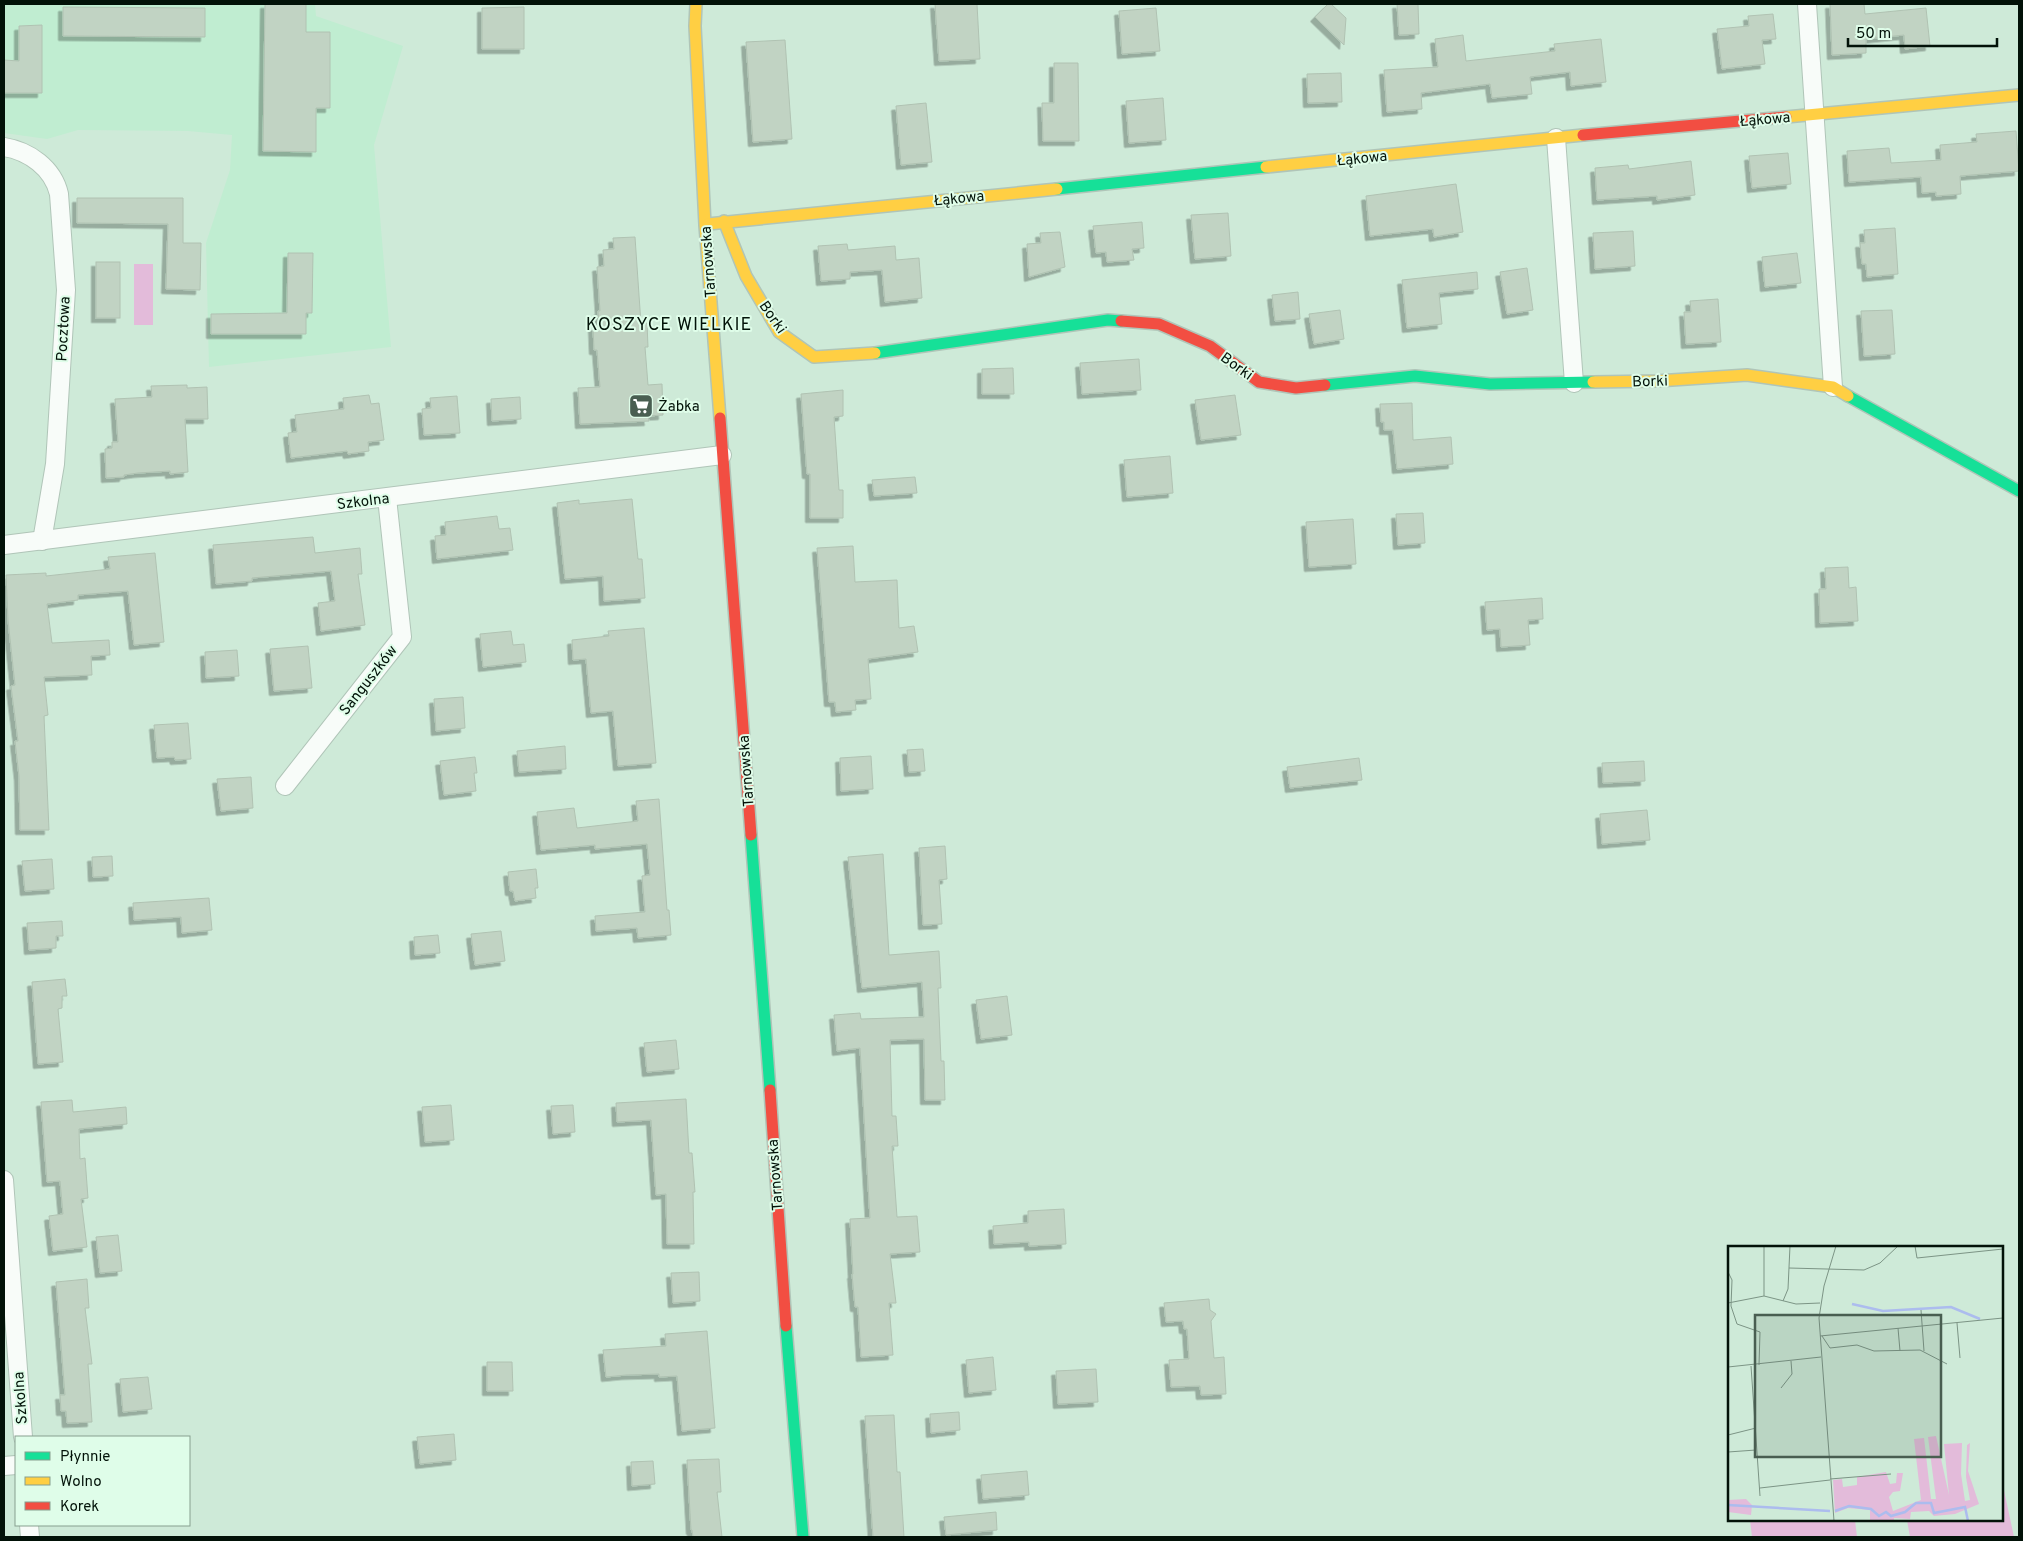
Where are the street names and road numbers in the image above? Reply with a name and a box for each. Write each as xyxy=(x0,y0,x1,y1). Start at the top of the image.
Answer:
street label: Łąkowa xyxy=(1739,109,1791,132)
street label: Łąkowa xyxy=(1336,147,1388,172)
street label: Łąkowa xyxy=(933,187,985,212)
street label: Tarnowska xyxy=(698,225,721,298)
street label: Pocztowa xyxy=(53,296,76,362)
street label: Borki xyxy=(754,298,790,338)
street label: Borki xyxy=(1216,349,1256,385)
street label: Borki xyxy=(1632,372,1668,393)
street label: Szkolna xyxy=(336,490,391,515)
street label: Sanguszków xyxy=(336,642,403,720)
street label: Tarnowska xyxy=(736,734,759,807)
street label: Tarnowska xyxy=(765,1138,788,1211)
street label: Szkolna xyxy=(10,1371,33,1425)

